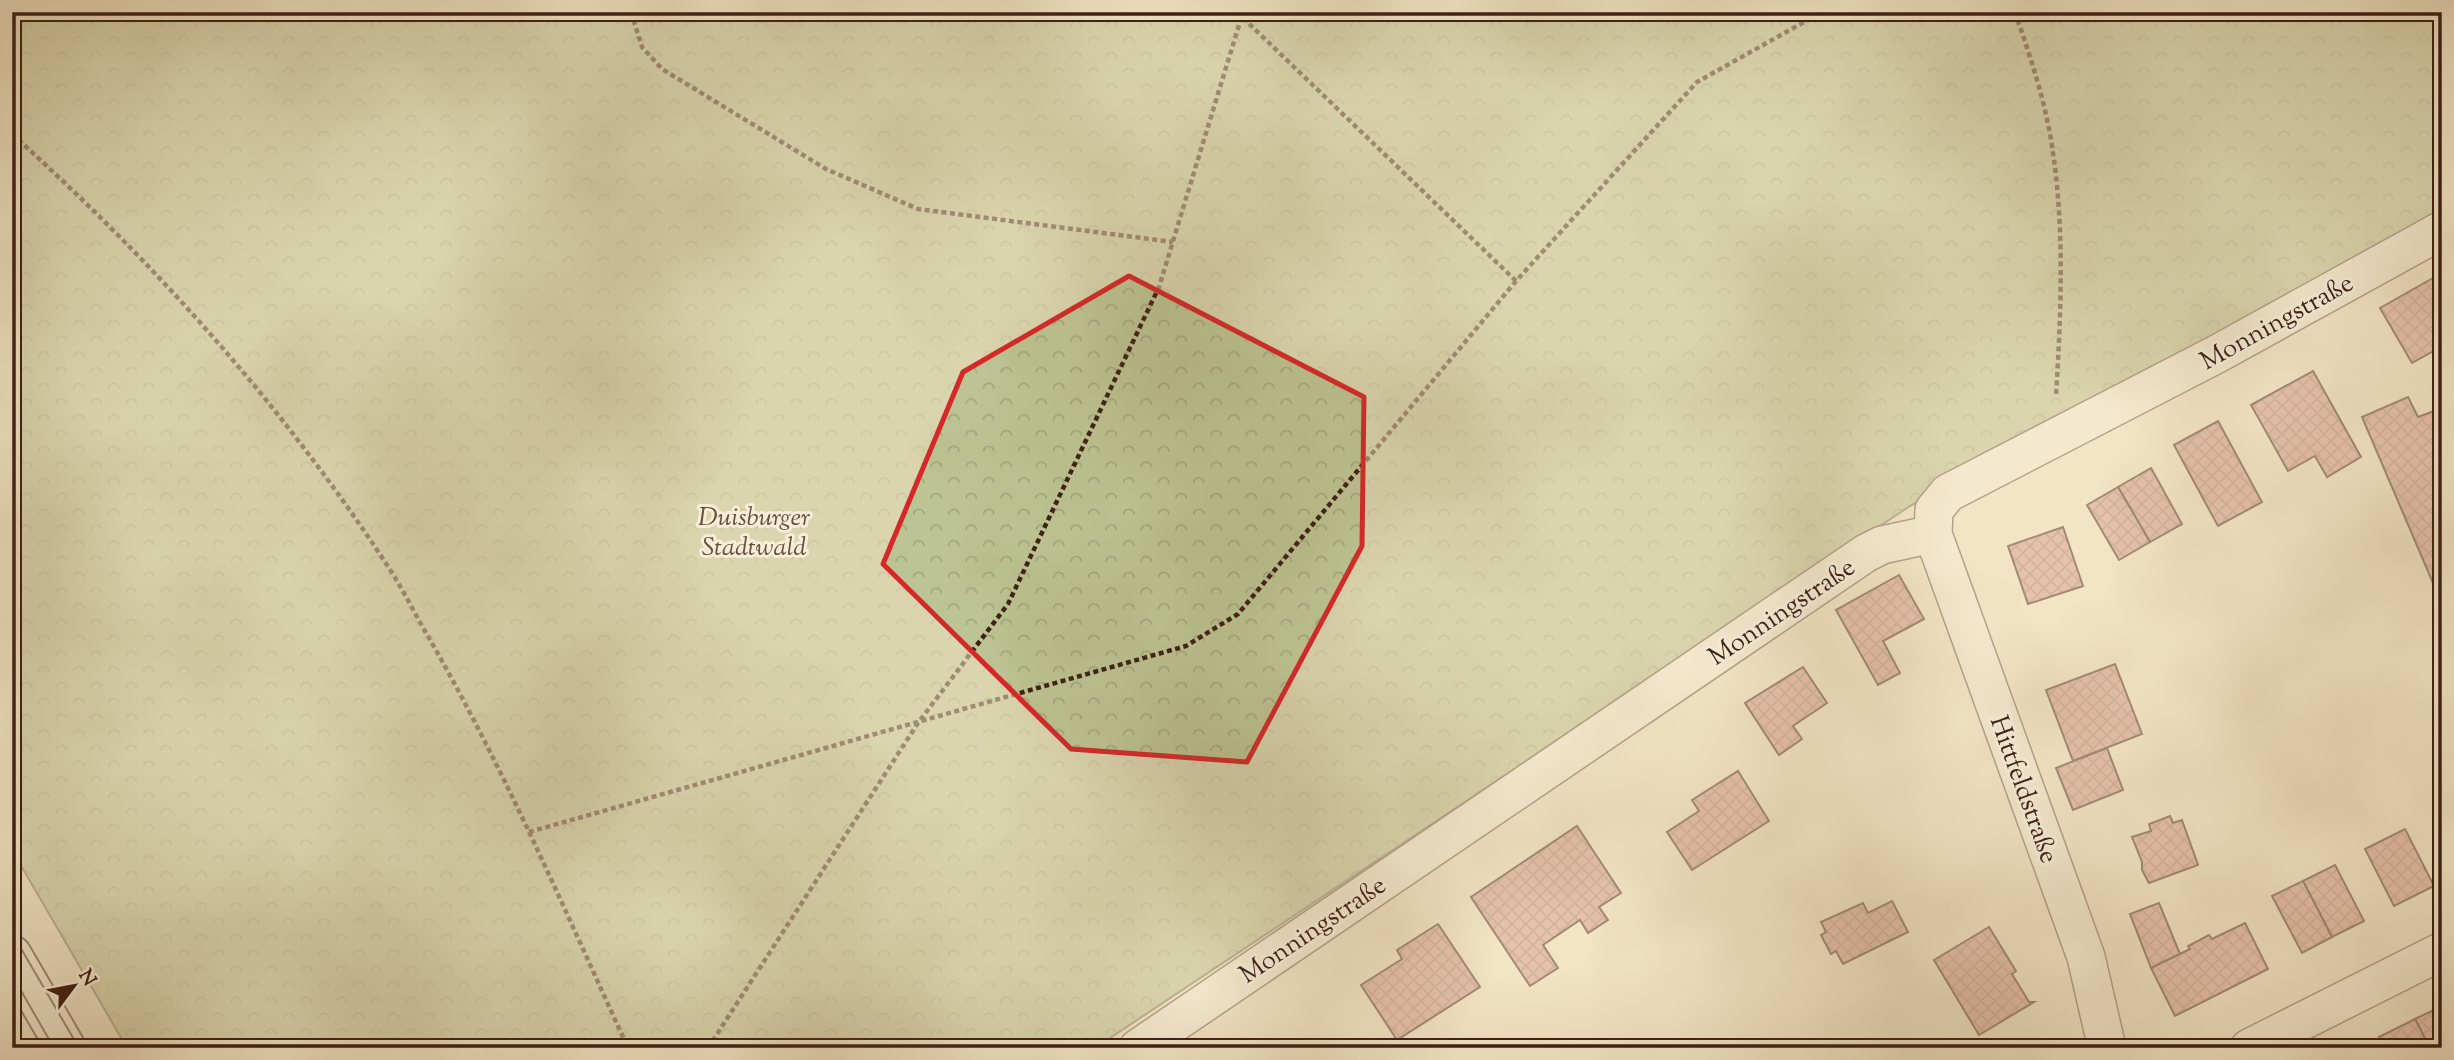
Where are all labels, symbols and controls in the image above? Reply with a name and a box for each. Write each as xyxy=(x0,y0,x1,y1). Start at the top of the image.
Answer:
street label: Monningstraße xyxy=(2194,266,2361,381)
park label: Duisburger Stadtwald xyxy=(698,500,810,567)
street label: Monningstraße xyxy=(1701,550,1863,676)
street label: Hittfeldstraße xyxy=(1979,711,2066,869)
street label: Monningstraße xyxy=(1232,868,1394,994)
north arrow xyxy=(38,951,108,1021)
text: N xyxy=(71,965,102,992)

